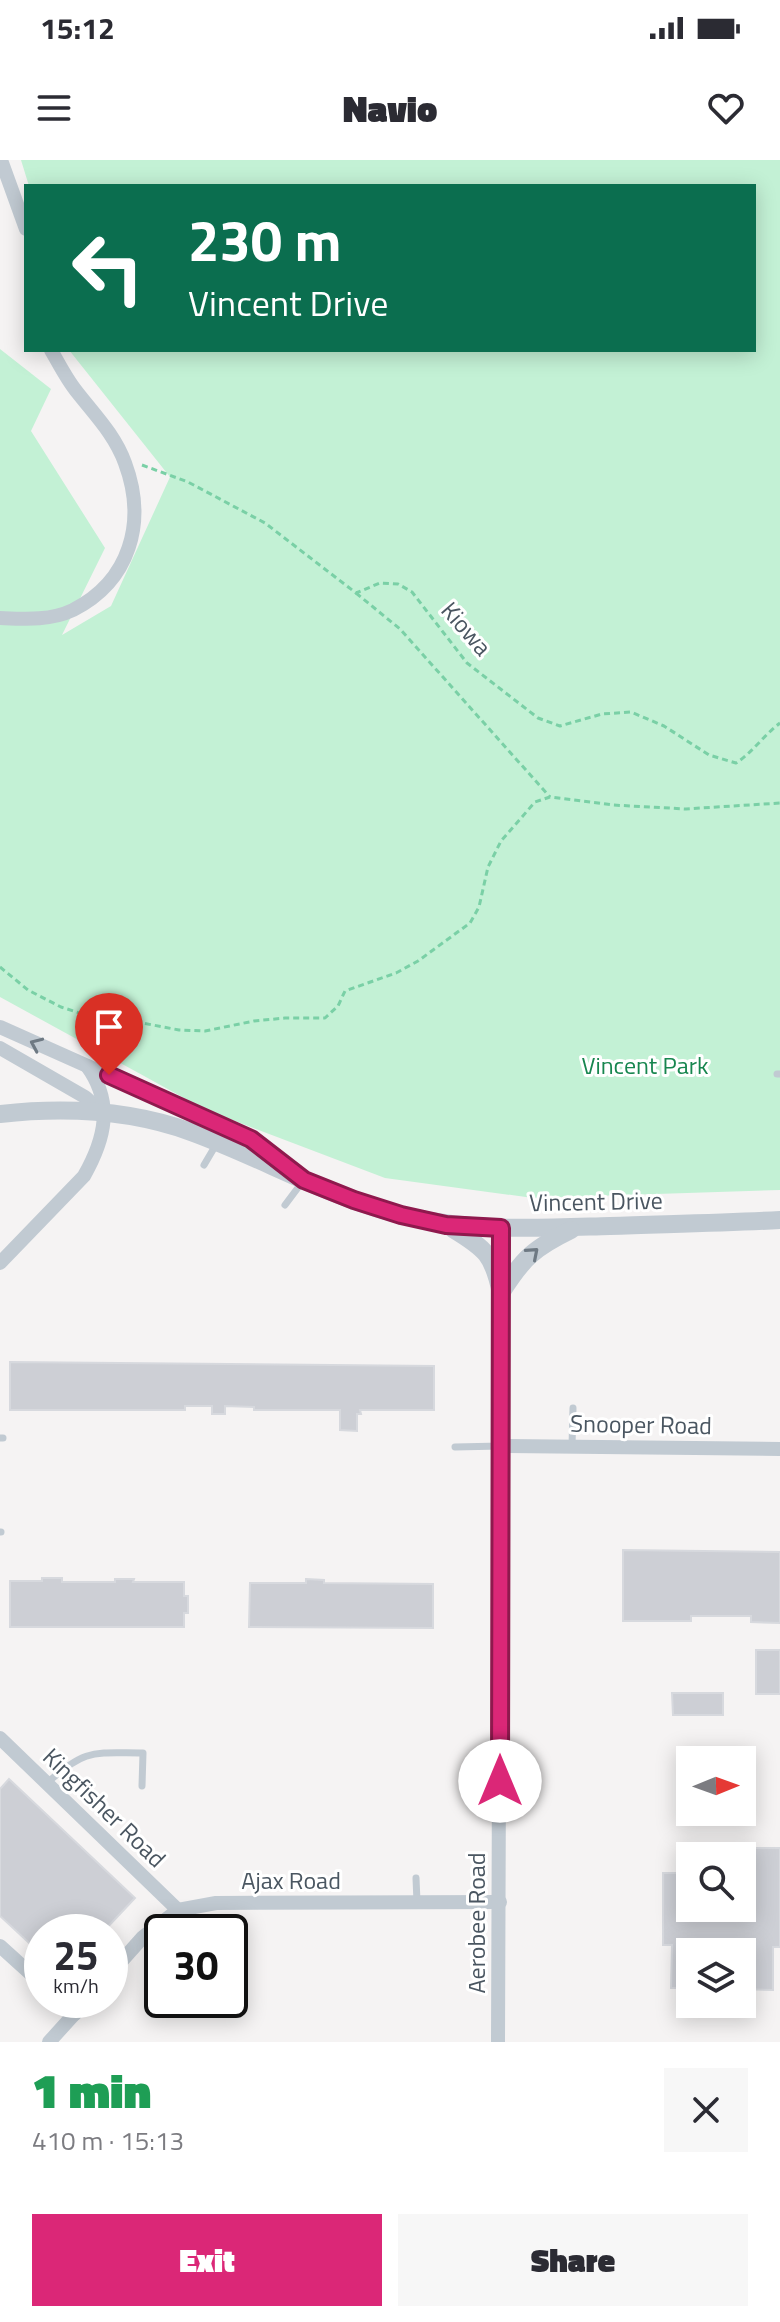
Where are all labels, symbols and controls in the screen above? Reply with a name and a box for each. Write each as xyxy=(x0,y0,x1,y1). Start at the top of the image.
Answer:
text: 15:12 xyxy=(40,5,115,51)
text: Navio xyxy=(343,81,437,136)
icon: menu xyxy=(32,86,76,130)
icon: heart xyxy=(704,86,748,130)
text: 230 m xyxy=(188,198,341,283)
icon: left xyxy=(56,216,160,320)
text: Vincent Drive xyxy=(188,275,388,330)
street label: Kiowa xyxy=(433,593,501,663)
pin xyxy=(75,993,143,1075)
icon: arrive xyxy=(87,1005,131,1049)
one-way arrow xyxy=(30,1037,44,1053)
park label: Vincent Park xyxy=(581,1047,709,1083)
street label: Vincent Drive xyxy=(529,1182,663,1220)
one-way arrow xyxy=(523,1248,538,1263)
street label: Snooper Road xyxy=(570,1405,712,1443)
street label: Kingfisher Road xyxy=(35,1739,174,1875)
position arrow xyxy=(458,1739,542,1823)
north arrow xyxy=(676,1746,756,1826)
map controls xyxy=(676,1746,756,2018)
button: search xyxy=(676,1842,756,1922)
street label: Aerobee Road xyxy=(458,1852,494,1994)
street label: Ajax Road xyxy=(241,1862,341,1898)
speed limit sign: 30 xyxy=(144,1914,248,2018)
text: 25 xyxy=(54,1925,98,1986)
button: layers xyxy=(676,1938,756,2018)
text: km/h xyxy=(53,1970,99,2001)
text: 1 min xyxy=(32,2054,151,2127)
button: close xyxy=(664,2068,748,2152)
text: 410 m · 15:13 xyxy=(32,2121,184,2160)
button: Exit xyxy=(32,2214,382,2306)
button: Share xyxy=(398,2214,748,2306)

